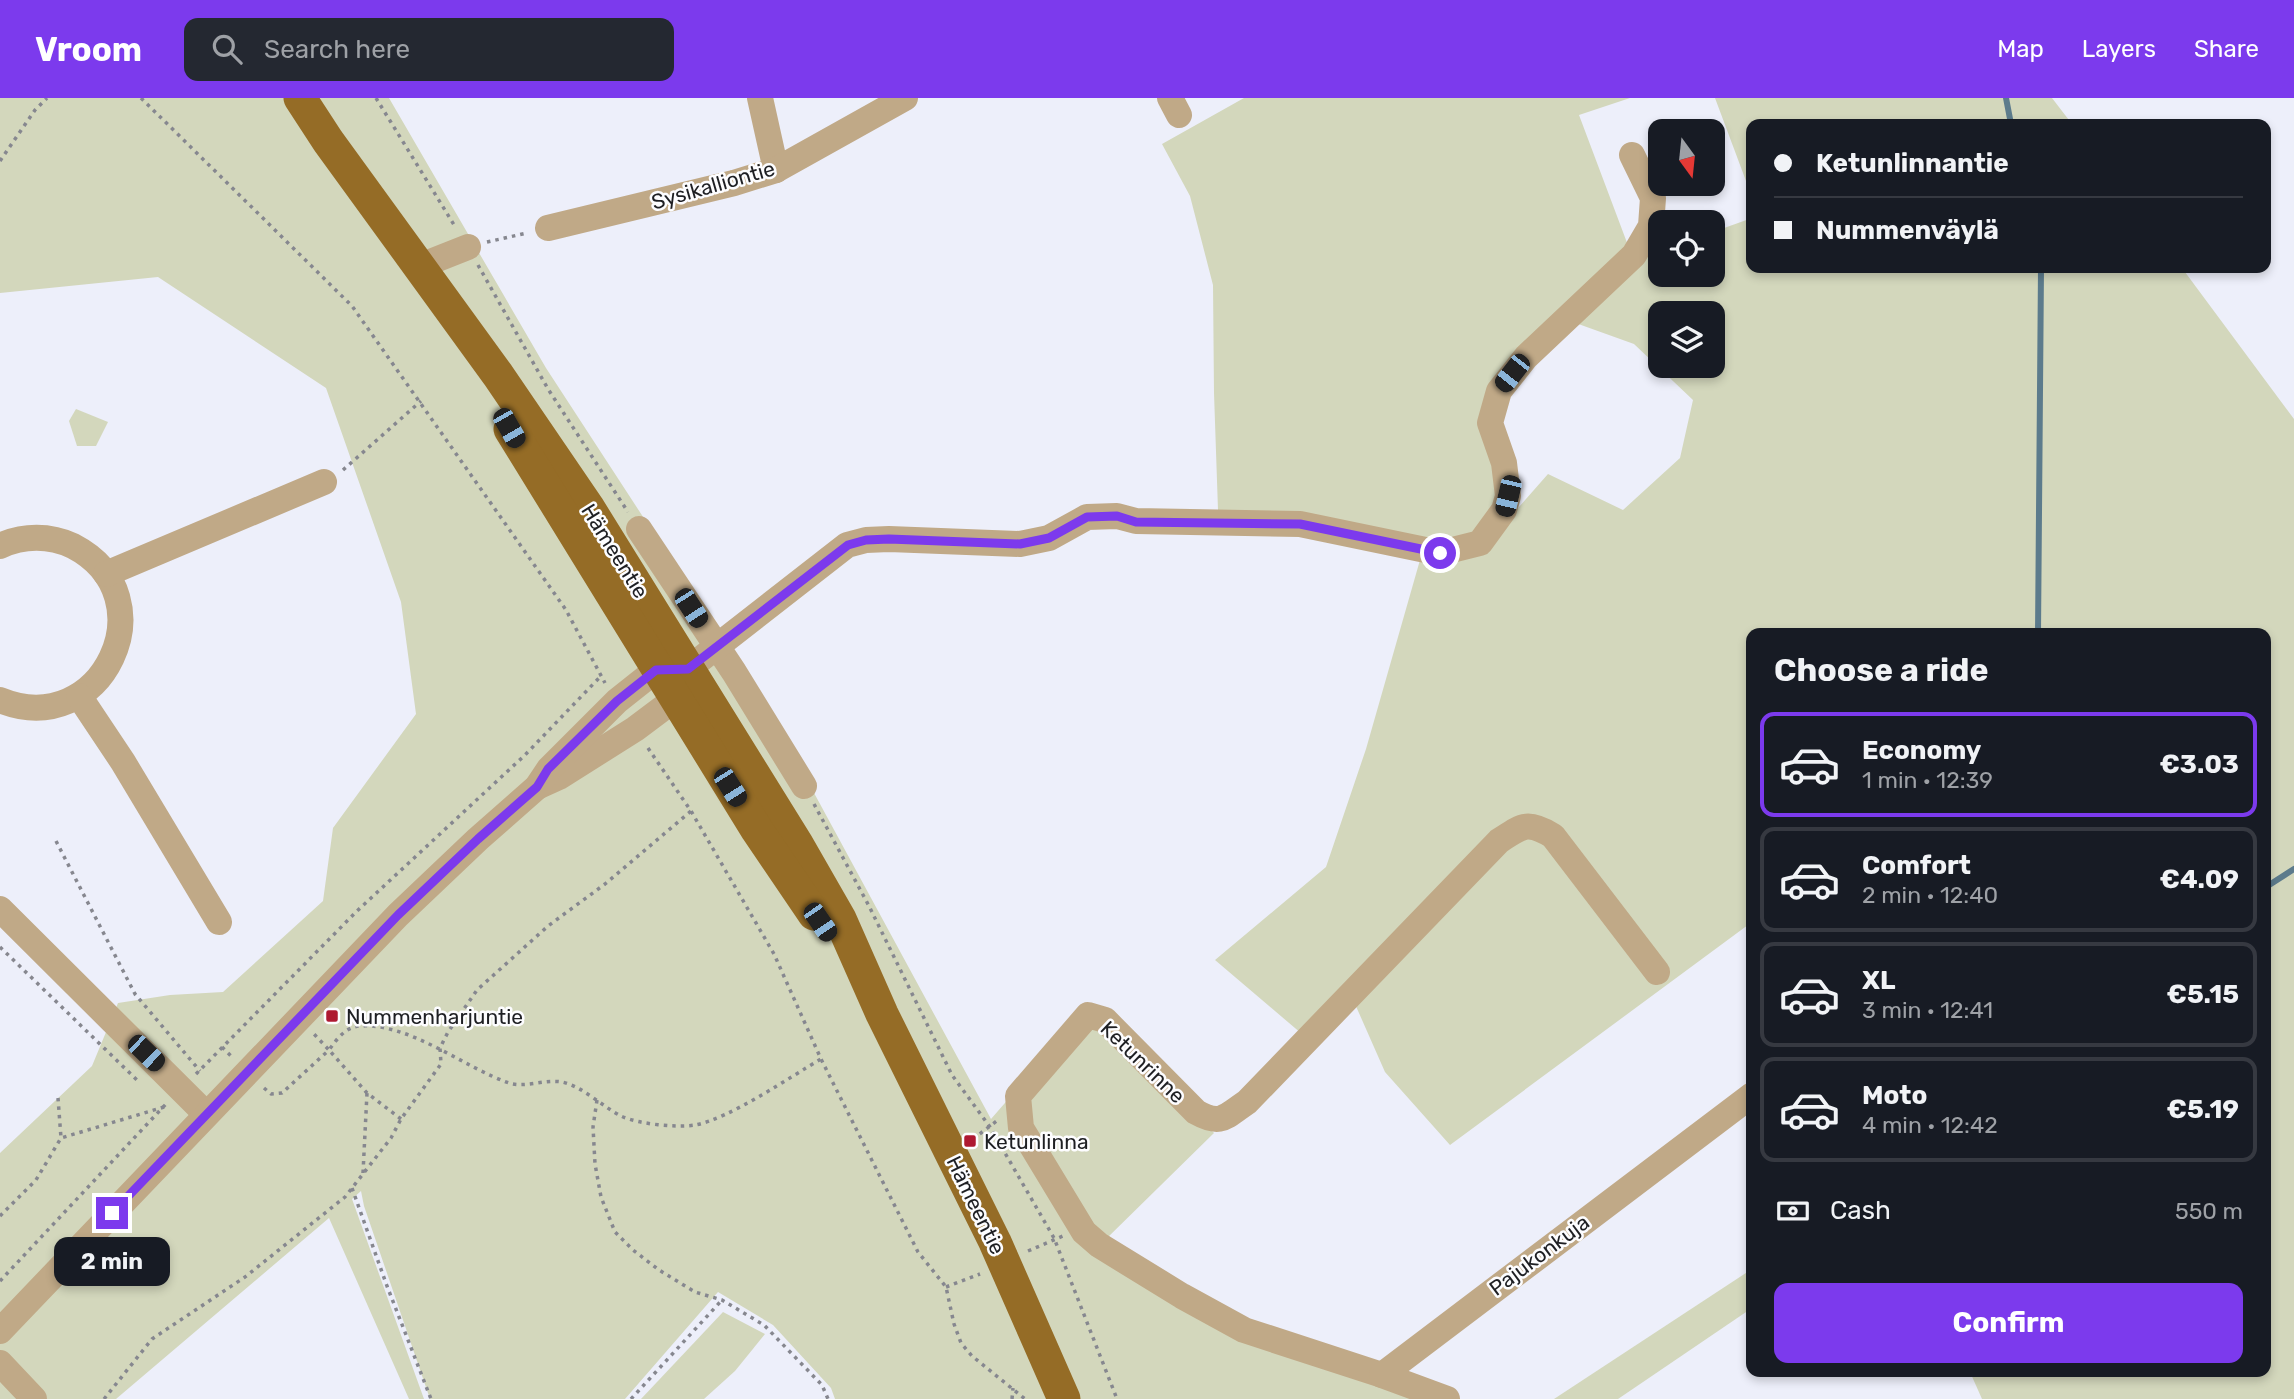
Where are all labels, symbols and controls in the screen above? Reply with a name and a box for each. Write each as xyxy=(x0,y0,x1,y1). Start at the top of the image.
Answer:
search box xyxy=(184,18,674,81)
text: Vroom xyxy=(35,30,142,69)
icon: search xyxy=(208,30,246,68)
text: Search here xyxy=(264,34,410,65)
text: Map xyxy=(1997,35,2044,63)
text: Layers xyxy=(2082,35,2156,63)
text: Share xyxy=(2194,35,2259,63)
north arrow xyxy=(1648,119,1726,196)
map controls xyxy=(1648,119,1725,378)
text: Ketunlinnantie xyxy=(1816,148,2009,179)
street label: Sysikalliontie xyxy=(648,155,778,215)
button: locate xyxy=(1648,210,1725,287)
text: Nummenväylä xyxy=(1816,215,1999,246)
button: layers xyxy=(1648,301,1725,378)
car xyxy=(1491,350,1534,396)
car xyxy=(490,405,529,451)
car xyxy=(1494,473,1523,519)
street label: Hämeentie xyxy=(576,499,654,603)
route start xyxy=(1424,537,1456,569)
car xyxy=(671,585,712,631)
text: Choose a ride xyxy=(1774,651,1988,689)
icon: car xyxy=(1778,733,1841,796)
text: Economy xyxy=(1862,735,1981,766)
text: €3.03 xyxy=(2159,749,2239,780)
car xyxy=(710,764,751,810)
text: 1 min · 12:39 xyxy=(1862,766,1993,794)
icon: car xyxy=(1778,848,1841,911)
text: Comfort xyxy=(1862,850,1971,881)
text: €4.09 xyxy=(2159,864,2239,895)
text: 2 min · 12:40 xyxy=(1862,881,1998,909)
car xyxy=(800,899,841,945)
icon: car xyxy=(1778,963,1841,1026)
text: XL xyxy=(1862,965,1895,996)
text: €5.15 xyxy=(2166,979,2239,1010)
text: 3 min · 12:41 xyxy=(1862,996,1993,1024)
place label: Nummenharjuntie xyxy=(346,1004,523,1029)
marker: Nummenharjuntie xyxy=(324,1008,340,1024)
street label: Ketunrinne xyxy=(1096,1016,1190,1108)
car xyxy=(124,1031,169,1075)
icon: car xyxy=(1778,1078,1841,1141)
text: Moto xyxy=(1862,1080,1927,1111)
text: €5.19 xyxy=(2167,1094,2239,1125)
text: 4 min · 12:42 xyxy=(1862,1111,1998,1139)
place label: Ketunlinna xyxy=(984,1129,1089,1154)
marker: Ketunlinna xyxy=(962,1133,978,1149)
street label: Hämeentie xyxy=(941,1152,1011,1258)
icon: cash xyxy=(1774,1192,1812,1230)
text: Cash xyxy=(1830,1195,1891,1226)
route end xyxy=(96,1197,128,1229)
text: 550 m xyxy=(2175,1197,2243,1225)
street label: Pajukonkuja xyxy=(1484,1209,1594,1301)
callout: 2 min xyxy=(54,1238,170,1286)
text: 2 min xyxy=(81,1247,143,1275)
button: Confirm xyxy=(1774,1283,2243,1363)

